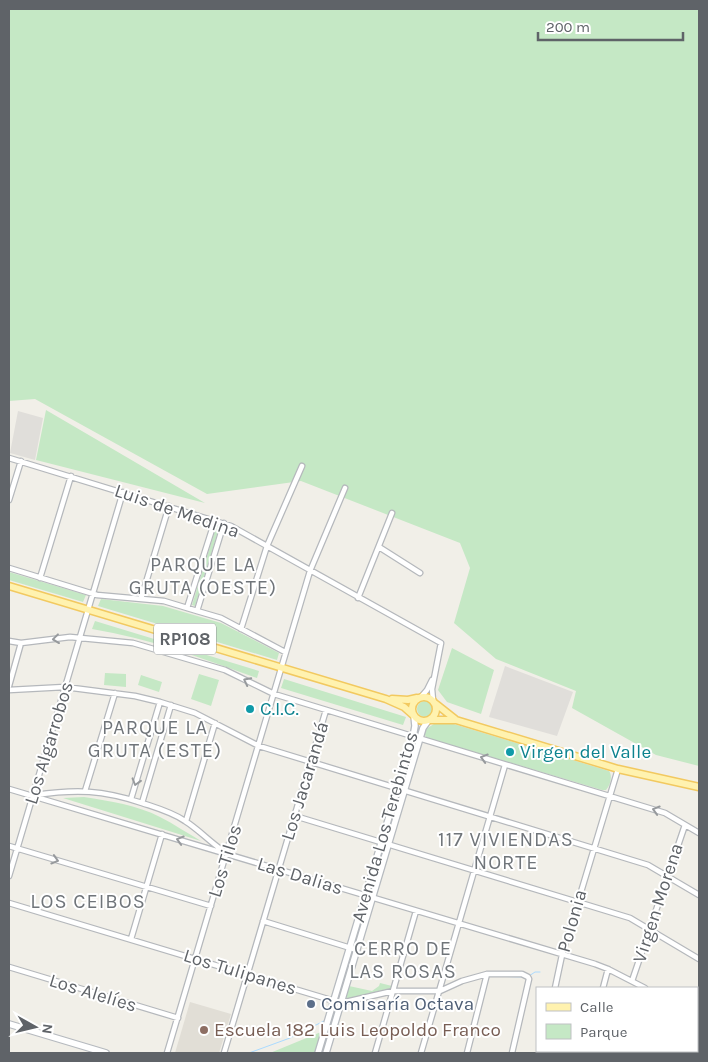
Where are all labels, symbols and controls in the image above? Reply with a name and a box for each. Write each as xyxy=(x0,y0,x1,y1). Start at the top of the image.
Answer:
scale bar xyxy=(538,10,683,42)
text: 200 m xyxy=(546,18,590,36)
street label: Luis de Medina xyxy=(112,479,242,543)
district label: PARQUE LA GRUTA (OESTE) xyxy=(129,553,277,599)
road number: RP108 xyxy=(154,624,216,654)
one-way arrow xyxy=(52,633,60,644)
one-way arrow xyxy=(243,677,252,687)
street label: Los Algarrobos xyxy=(20,679,78,807)
place label: C.I.C. xyxy=(260,698,299,720)
marker: C.I.C. xyxy=(244,703,256,715)
district label: PARQUE LA GRUTA (ESTE) xyxy=(88,716,222,762)
street label: Los Jacarandá xyxy=(277,719,333,843)
street label: Avenida Los Terebintos xyxy=(347,729,423,925)
place label: Virgen del Valle xyxy=(520,741,651,763)
marker: Virgen del Valle xyxy=(504,746,516,758)
one-way arrow xyxy=(481,754,489,764)
one-way arrow xyxy=(132,777,142,786)
one-way arrow xyxy=(653,806,661,816)
street label: Los Tilos xyxy=(204,822,246,900)
district label: 117 VIVIENDAS NORTE xyxy=(438,828,574,874)
one-way arrow xyxy=(176,835,185,845)
street label: Virgen Morena xyxy=(628,840,688,966)
street label: Las Dalias xyxy=(255,853,345,899)
one-way arrow xyxy=(51,854,59,864)
street label: Polonia xyxy=(553,887,591,955)
district label: LOS CEIBOS xyxy=(30,890,146,913)
district label: CERRO DE LAS ROSAS xyxy=(349,937,457,983)
street label: Los Tulipanes xyxy=(181,944,299,1000)
street label: Los Alelíes xyxy=(47,969,139,1017)
legend xyxy=(536,987,698,1052)
place label: Comisaría Octava xyxy=(321,993,474,1015)
marker: Comisaría Octava xyxy=(305,998,317,1010)
text: Calle xyxy=(580,998,614,1016)
north arrow xyxy=(10,1002,60,1052)
place label: Escuela 182 Luis Leopoldo Franco xyxy=(214,1019,501,1041)
text: N xyxy=(38,1023,56,1035)
text: Parque xyxy=(580,1023,628,1041)
marker: Escuela 182 Luis Leopoldo Franco xyxy=(198,1024,210,1036)

